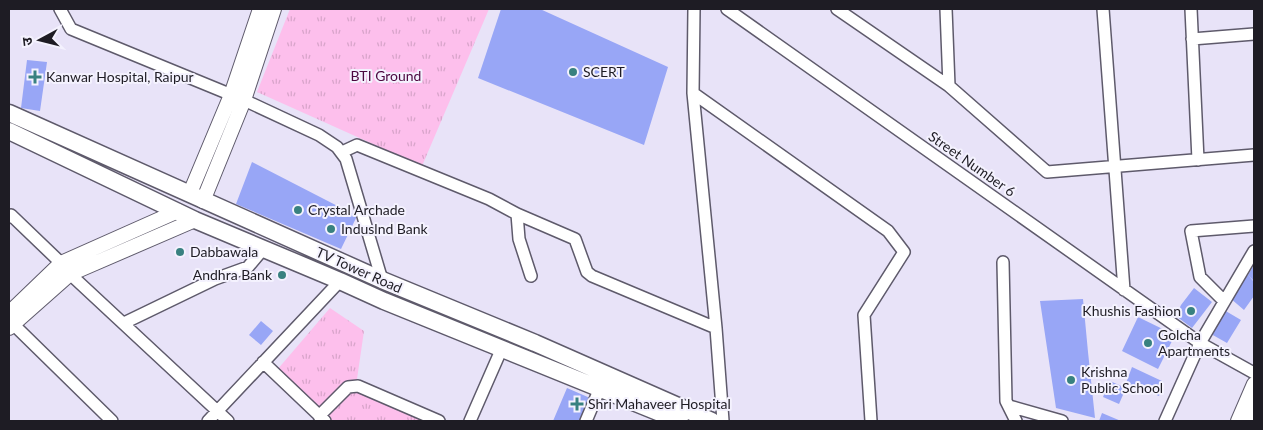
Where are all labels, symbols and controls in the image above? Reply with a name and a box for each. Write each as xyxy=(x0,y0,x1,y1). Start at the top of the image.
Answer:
north arrow xyxy=(15,15,65,65)
text: उ xyxy=(18,36,36,47)
place label: SCERT xyxy=(583,63,625,80)
marker: SCERT xyxy=(567,66,579,78)
park label: BTI Ground xyxy=(351,67,421,84)
place label: Kanwar Hospital, Raipur xyxy=(46,68,194,85)
marker: Kanwar Hospital, Raipur xyxy=(28,70,42,84)
street label: Street Number 6 xyxy=(926,127,1019,200)
place label: Crystal Archade xyxy=(308,201,405,218)
marker: Crystal Archade xyxy=(292,204,304,216)
place label: Induslnd Bank xyxy=(341,220,429,237)
marker: Induslnd Bank xyxy=(325,223,337,235)
place label: Dabbawala xyxy=(190,243,258,260)
street label: TV Tower Road xyxy=(313,243,405,296)
marker: Dabbawala xyxy=(174,246,186,258)
place label: Andhra Bank xyxy=(193,266,273,283)
marker: Andhra Bank xyxy=(276,269,288,281)
place label: Khushis Fashion xyxy=(1082,302,1181,319)
marker: Khushis Fashion xyxy=(1185,305,1197,317)
place label: Golcha Apartments xyxy=(1158,326,1230,359)
marker: Golcha Apartments xyxy=(1142,337,1154,349)
place label: Krishna Public School xyxy=(1081,363,1163,396)
marker: Krishna Public School xyxy=(1065,374,1077,386)
place label: Shri Mahaveer Hospital xyxy=(588,395,731,412)
marker: Shri Mahaveer Hospital xyxy=(570,397,584,411)

